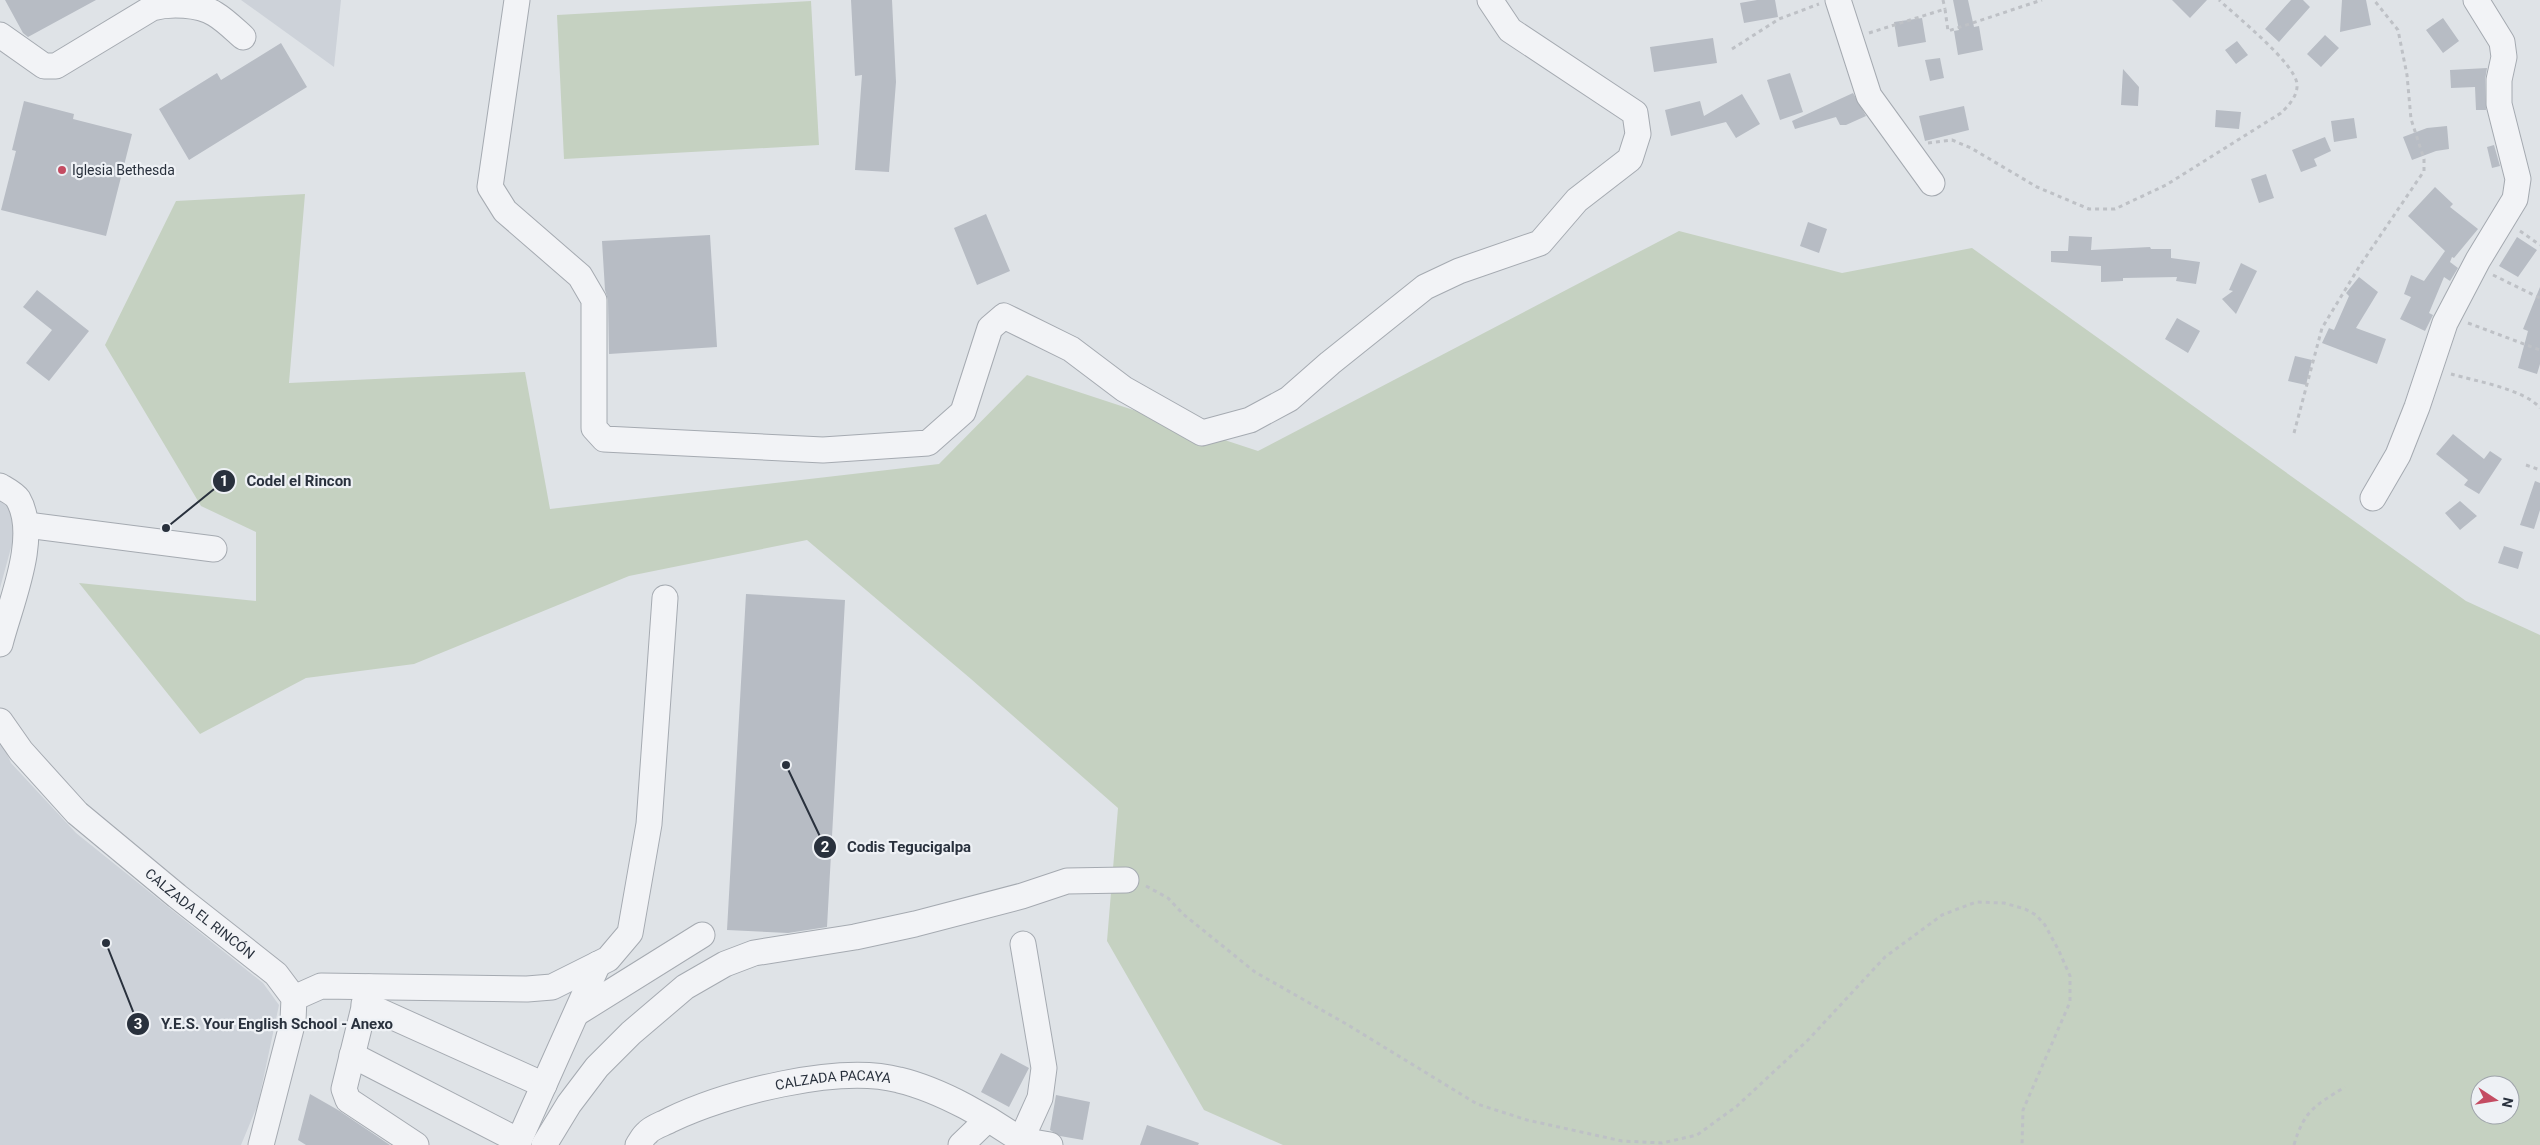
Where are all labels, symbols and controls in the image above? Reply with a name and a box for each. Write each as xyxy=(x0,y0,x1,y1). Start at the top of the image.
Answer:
place label: Iglesia Bethesda xyxy=(72,162,175,178)
marker: Iglesia Bethesda xyxy=(56,164,68,176)
callout: Codel el Rincon xyxy=(211,466,361,496)
text: 1 xyxy=(220,472,228,490)
text: Codel el Rincon xyxy=(247,472,352,490)
callout: Codis Tegucigalpa xyxy=(812,832,982,862)
text: 2 xyxy=(821,838,830,856)
text: Codis Tegucigalpa xyxy=(847,838,971,856)
street label: CALZADA EL RINCÓN xyxy=(142,865,258,962)
callout: Y.E.S. Your English School - Anexo xyxy=(126,1009,403,1039)
text: 3 xyxy=(134,1015,142,1033)
text: Y.E.S. Your English School - Anexo xyxy=(161,1015,393,1033)
street label: CALZADA PACAYA xyxy=(774,1067,892,1093)
north arrow xyxy=(2470,1075,2520,1125)
text: N xyxy=(2499,1096,2517,1109)

